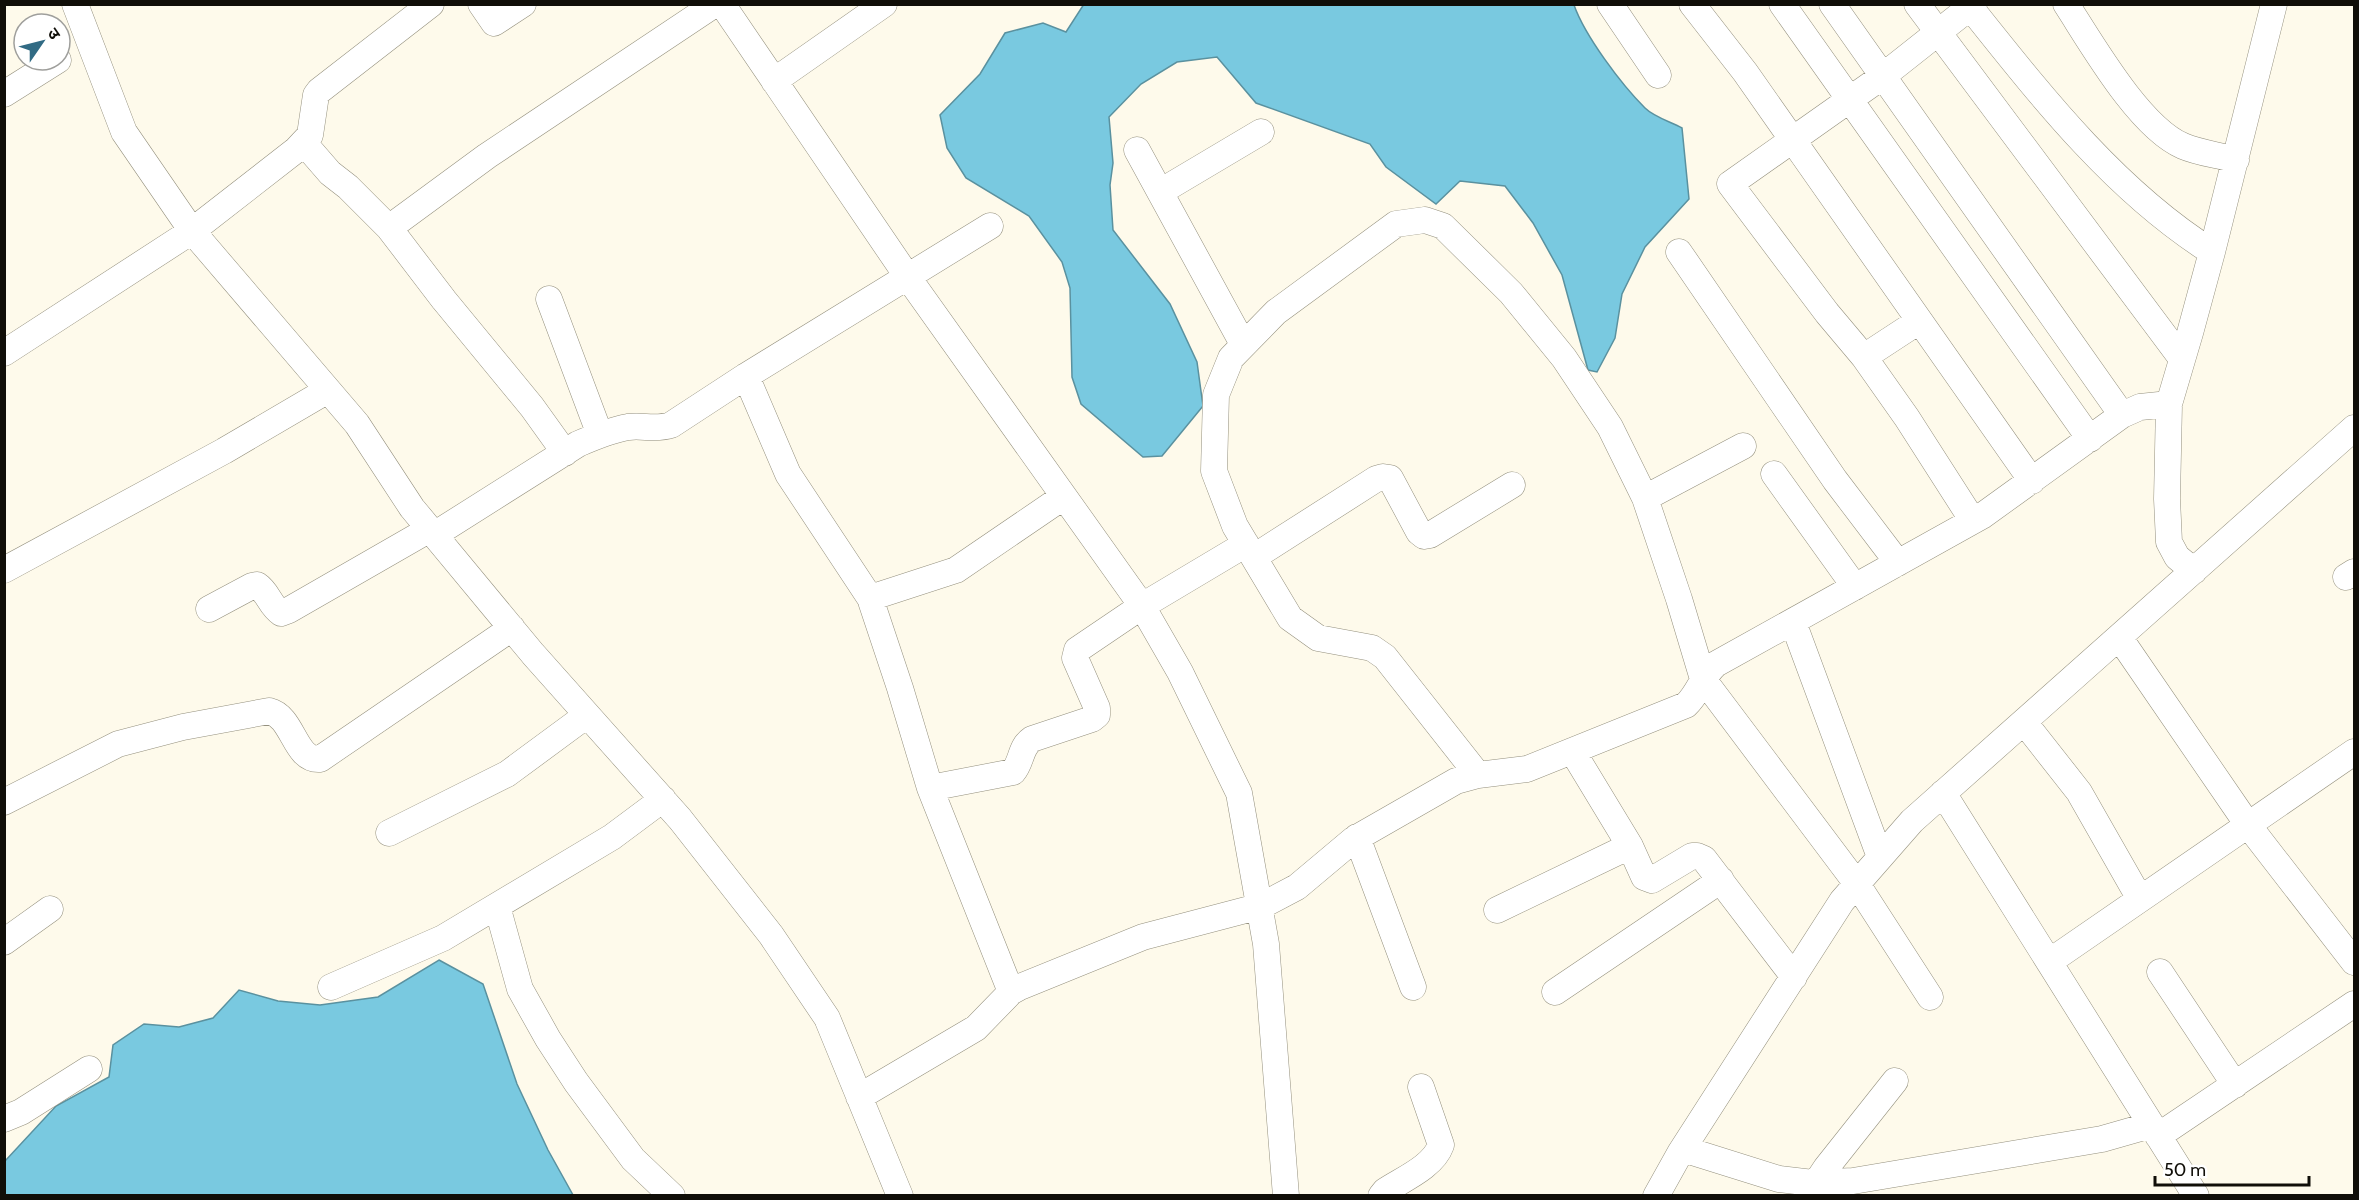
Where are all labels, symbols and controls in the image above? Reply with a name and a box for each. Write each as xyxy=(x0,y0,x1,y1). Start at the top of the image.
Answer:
north arrow xyxy=(12,12,72,72)
text: उ xyxy=(43,24,65,43)
scale bar xyxy=(2155,1149,2310,1187)
text: 50 m xyxy=(2164,1159,2206,1181)

